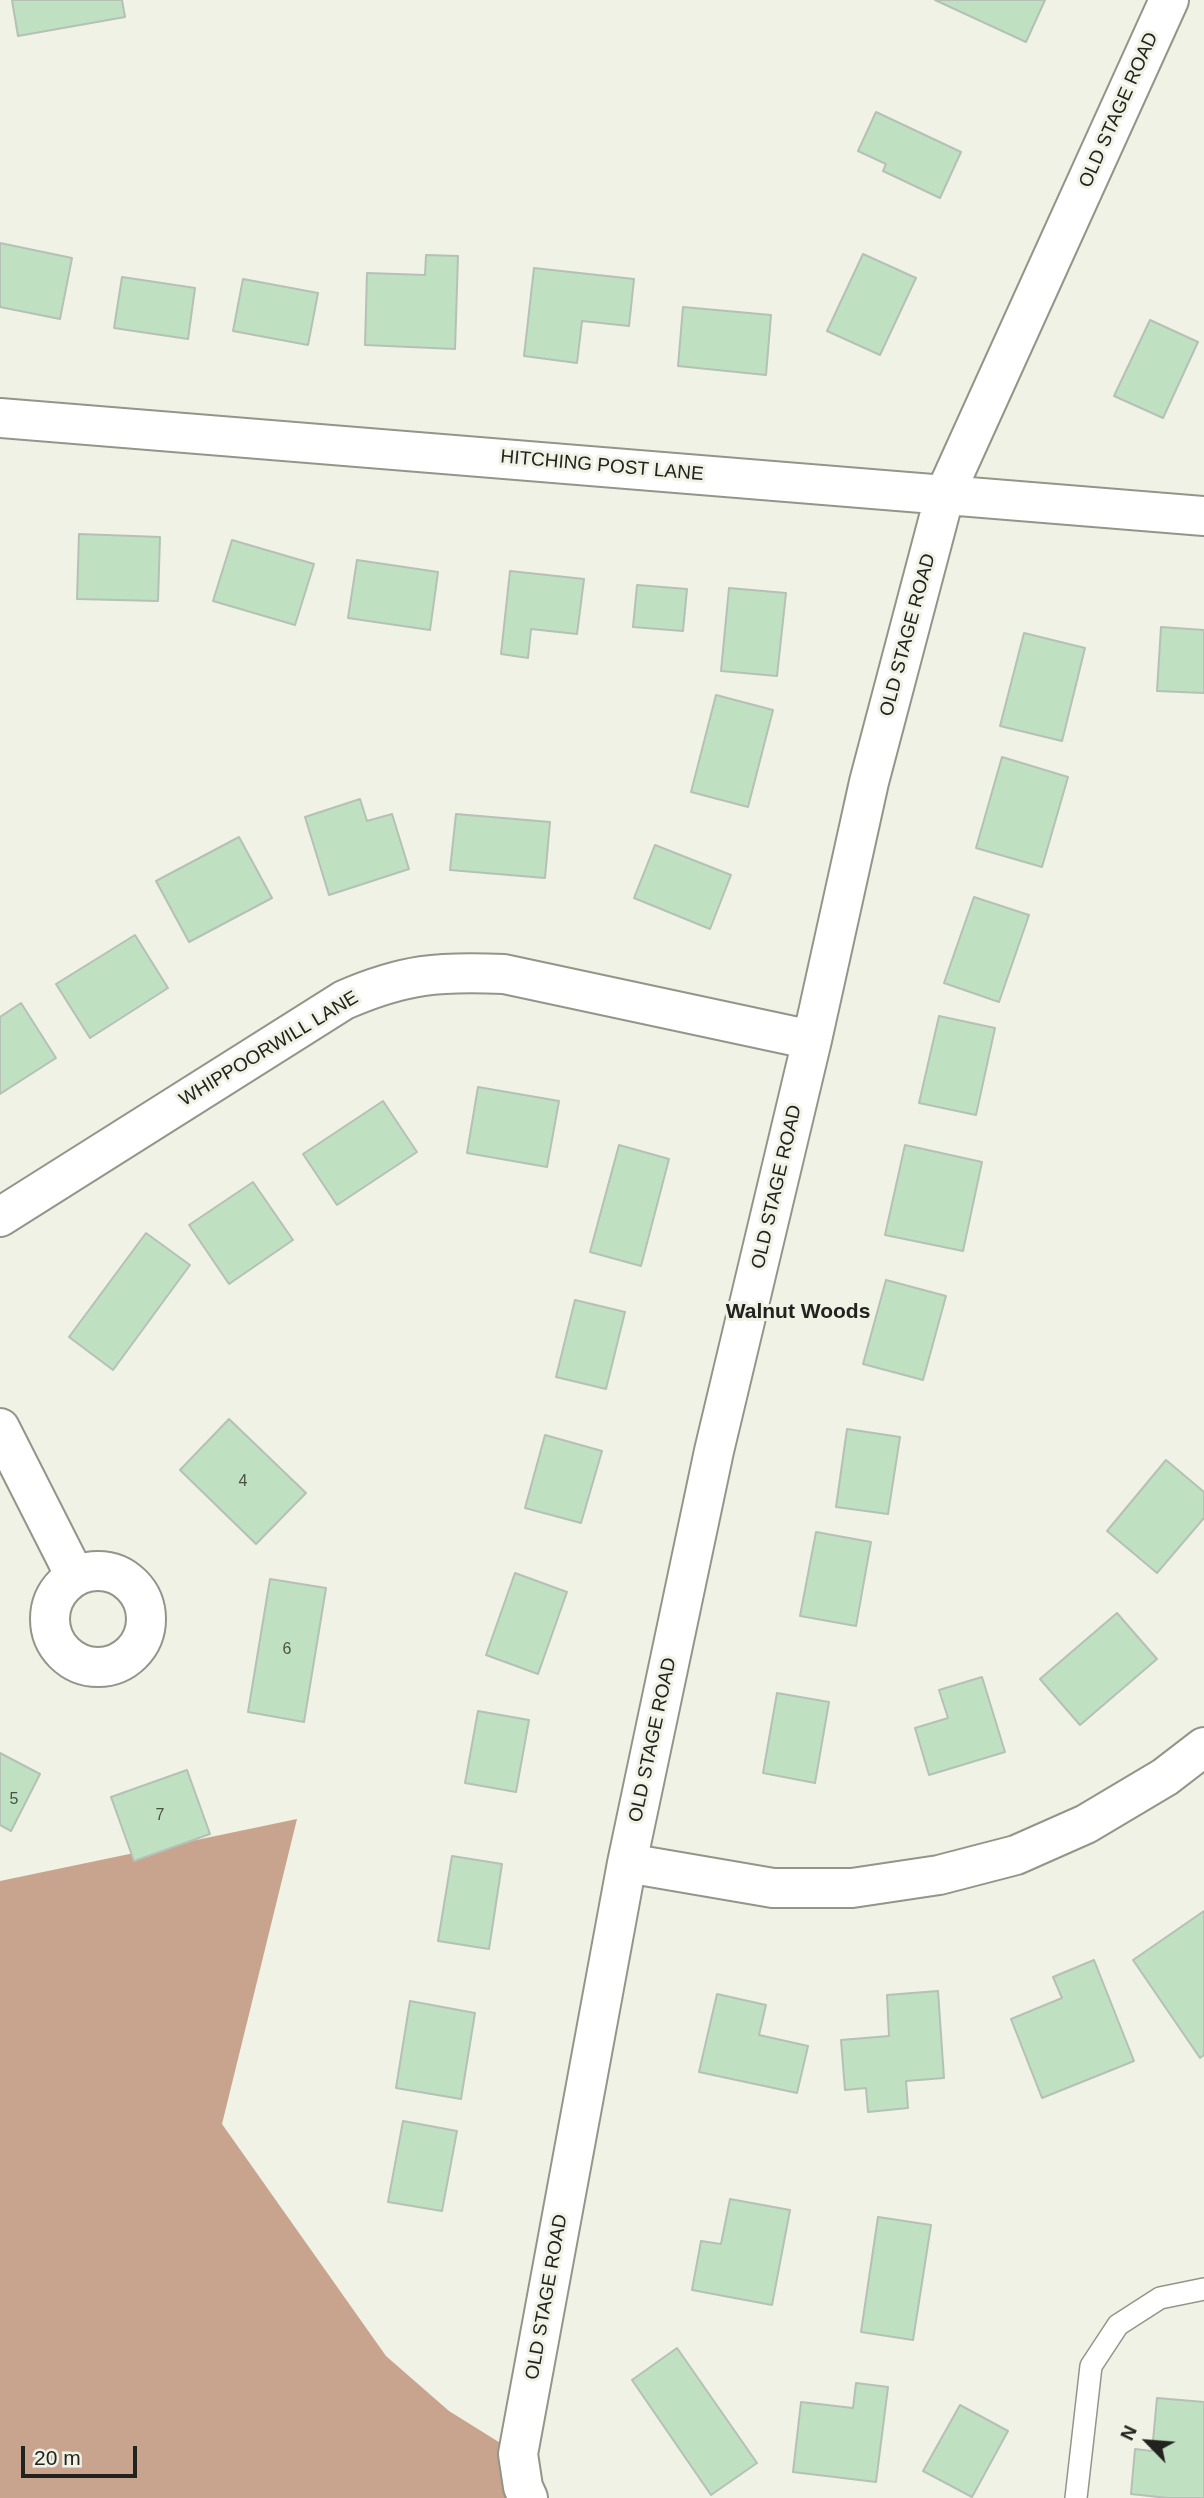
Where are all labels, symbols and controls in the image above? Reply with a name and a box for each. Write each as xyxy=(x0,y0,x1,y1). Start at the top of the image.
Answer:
street label: OLD STAGE ROAD xyxy=(1075,29,1163,191)
street label: HITCHING POST LANE xyxy=(500,446,704,486)
street label: OLD STAGE ROAD xyxy=(875,551,941,719)
street label: WHIPPOORWILL LANE xyxy=(175,987,363,1111)
street label: OLD STAGE ROAD xyxy=(747,1103,807,1271)
district label: Walnut Woods xyxy=(726,1299,870,1325)
house number: 4 xyxy=(239,1472,247,1492)
house number: 6 xyxy=(283,1640,291,1660)
street label: OLD STAGE ROAD xyxy=(624,1656,682,1824)
house number: 5 xyxy=(10,1790,18,1810)
house number: 7 xyxy=(156,1806,164,1826)
street label: OLD STAGE ROAD xyxy=(521,2213,573,2381)
north arrow xyxy=(1113,2407,1183,2477)
text: N xyxy=(1116,2422,1141,2444)
scale bar xyxy=(24,2432,140,2476)
text: 20 m xyxy=(34,2446,81,2469)

